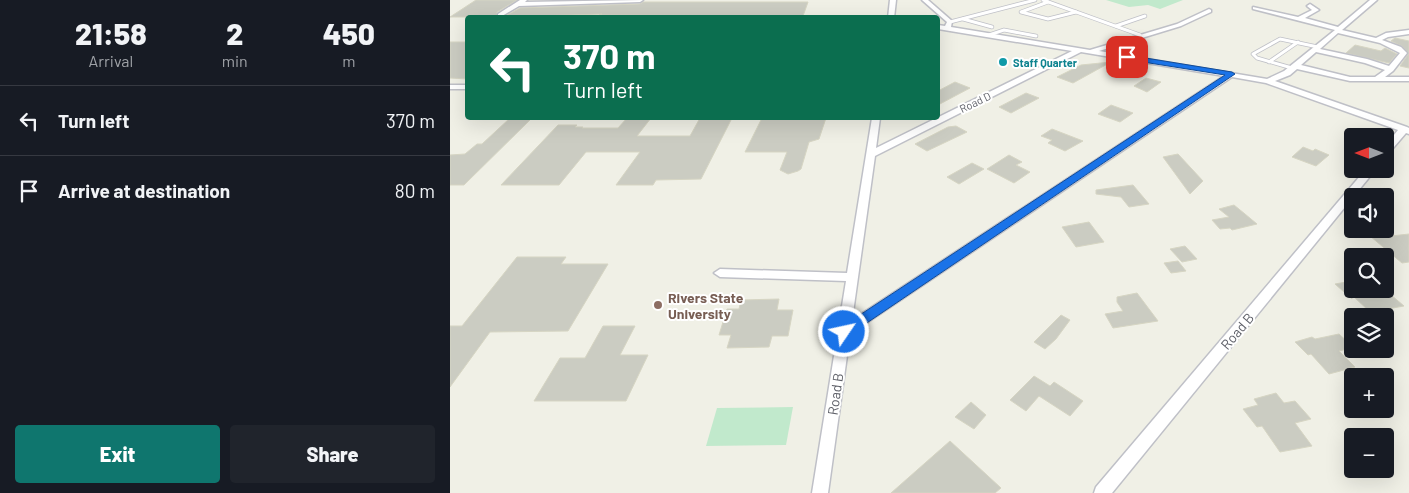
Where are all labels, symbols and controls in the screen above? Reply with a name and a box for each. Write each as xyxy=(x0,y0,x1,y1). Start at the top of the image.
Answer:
text: 21:58 xyxy=(75,15,147,51)
text: 2 xyxy=(226,15,243,51)
text: 450 xyxy=(323,15,375,51)
text: 370 m xyxy=(563,34,655,76)
icon: left xyxy=(480,35,545,100)
pin xyxy=(1106,36,1148,78)
icon: arrive xyxy=(1113,43,1141,71)
text: Arrival xyxy=(89,51,133,70)
text: min xyxy=(222,51,248,70)
text: m xyxy=(342,51,355,70)
marker: Staff Quarter xyxy=(997,56,1009,68)
place label: Staff Quarter xyxy=(1013,56,1078,69)
text: Turn left xyxy=(563,76,643,102)
street label: Road D xyxy=(957,89,993,115)
icon: left xyxy=(15,107,43,135)
text: Turn left xyxy=(58,109,129,132)
text: 370 m xyxy=(386,109,435,132)
north arrow xyxy=(1344,128,1394,178)
map controls xyxy=(1344,128,1394,478)
icon: arrive xyxy=(15,177,43,205)
text: Arrive at destination xyxy=(58,179,230,202)
text: 80 m xyxy=(395,179,435,202)
button: sound xyxy=(1344,188,1394,238)
button: search xyxy=(1344,248,1394,298)
place label: Rivers State University xyxy=(668,289,744,322)
marker: Rivers State University xyxy=(652,299,664,311)
position arrow xyxy=(817,305,869,357)
button: layers xyxy=(1344,308,1394,358)
street label: Road B xyxy=(1217,309,1257,353)
button: + xyxy=(1344,368,1394,418)
street label: Road B xyxy=(824,372,846,416)
button: Exit xyxy=(15,425,220,483)
button: Share xyxy=(230,425,435,483)
button: − xyxy=(1344,428,1394,478)

